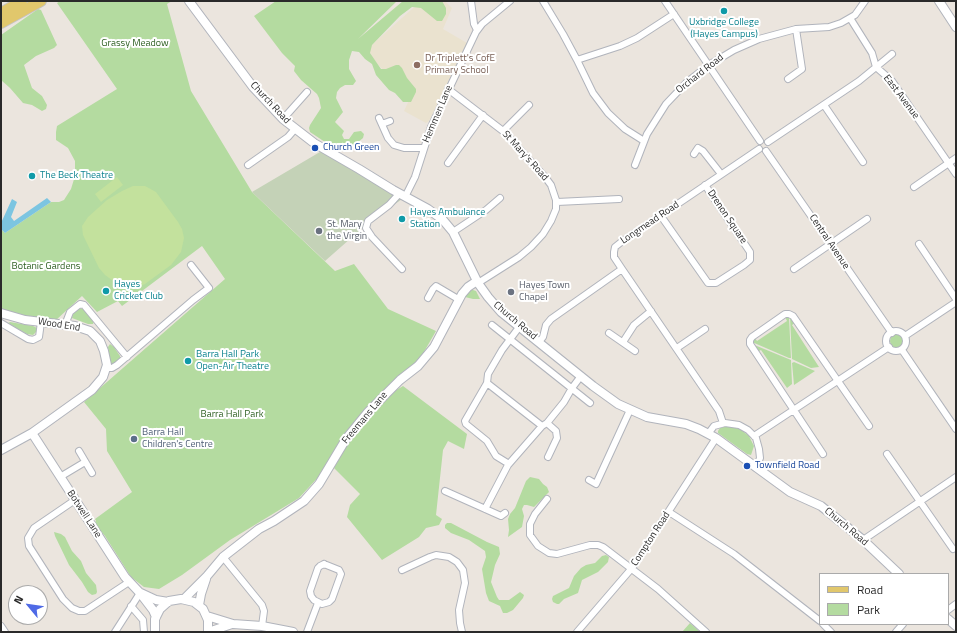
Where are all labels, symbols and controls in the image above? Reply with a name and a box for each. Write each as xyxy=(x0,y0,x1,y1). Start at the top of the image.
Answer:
marker: Uxbridge College (Hayes Campus) xyxy=(719,6,729,16)
place label: Uxbridge College (Hayes Campus) xyxy=(689,17,759,40)
park label: Grassy Meadow xyxy=(101,38,169,50)
street label: Orchard Road xyxy=(674,52,726,96)
place label: Dr Triplett's CofE Primary School xyxy=(425,53,495,76)
marker: Dr Triplett's CofE Primary School xyxy=(412,60,422,70)
street label: East Avenue xyxy=(881,73,921,121)
street label: Church Road xyxy=(248,80,292,126)
street label: Hemmen Lane xyxy=(420,83,456,145)
street label: St Mary's Road xyxy=(499,128,551,184)
place label: Church Green xyxy=(323,142,379,154)
marker: Church Green xyxy=(310,143,320,153)
place label: The Beck Theatre xyxy=(40,170,113,182)
marker: The Beck Theatre xyxy=(27,171,37,181)
street label: Drenon Square xyxy=(705,188,749,246)
street label: Longmead Road xyxy=(618,199,682,247)
place label: Hayes Ambulance Station xyxy=(410,207,485,230)
street label: Central Avenue xyxy=(806,212,852,272)
marker: Hayes Ambulance Station xyxy=(397,214,407,224)
place label: St. Mary the Virgin xyxy=(327,219,367,242)
marker: St. Mary the Virgin xyxy=(314,226,324,236)
park label: Botanic Gardens xyxy=(12,261,80,273)
place label: Hayes Cricket Club xyxy=(114,279,163,302)
place label: Hayes Town Chapel xyxy=(519,280,570,304)
marker: Hayes Cricket Club xyxy=(101,286,111,296)
marker: Hayes Town Chapel xyxy=(506,287,516,297)
street label: Church Road xyxy=(491,299,539,343)
street label: Wood End xyxy=(37,316,81,334)
place label: Barra Hall Park Open-Air Theatre xyxy=(196,349,269,372)
marker: Barra Hall Park Open-Air Theatre xyxy=(183,356,193,366)
street label: Freemans Lane xyxy=(340,390,390,446)
park label: Barra Hall Park xyxy=(200,409,264,421)
place label: Barra Hall Children's Centre xyxy=(142,427,213,450)
marker: Barra Hall Children's Centre xyxy=(129,434,139,444)
place label: Townfield Road xyxy=(755,460,820,472)
marker: Townfield Road xyxy=(742,461,752,471)
street label: Botwell Lane xyxy=(64,488,104,540)
street label: Church Road xyxy=(822,505,870,549)
street label: Compton Road xyxy=(629,510,673,568)
legend xyxy=(819,573,949,625)
text: Road xyxy=(857,580,883,599)
north arrow xyxy=(8,585,48,625)
text: N xyxy=(10,592,27,607)
text: Park xyxy=(857,600,880,619)

